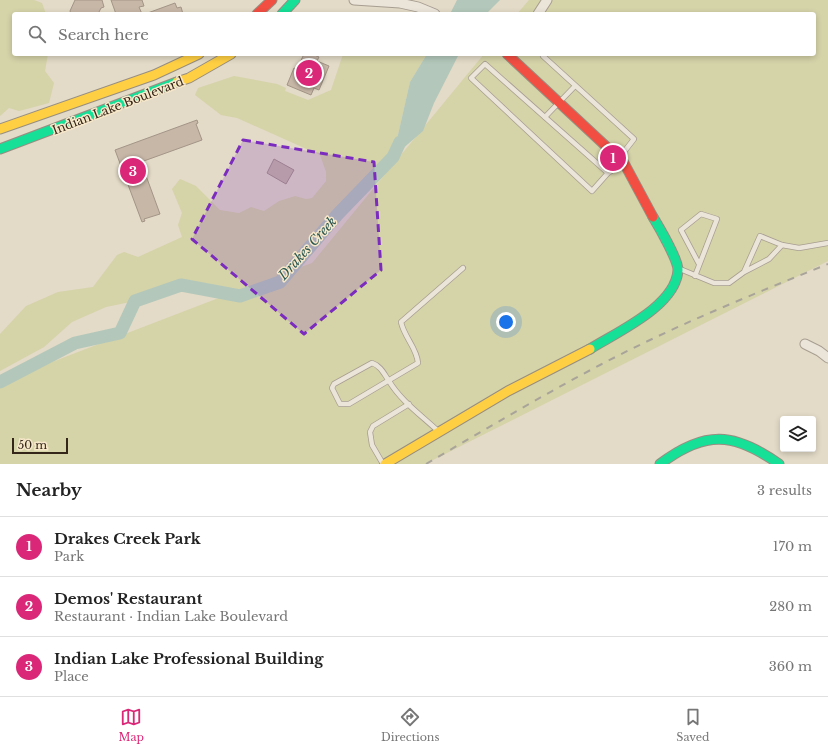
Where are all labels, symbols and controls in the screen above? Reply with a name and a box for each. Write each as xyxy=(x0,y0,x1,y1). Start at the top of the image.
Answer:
search box xyxy=(12,12,816,56)
icon: search xyxy=(26,23,48,45)
text: Search here xyxy=(58,25,149,44)
pin: 2 xyxy=(296,58,322,88)
street label: Indian Lake Boulevard xyxy=(50,73,186,138)
pin: 1 xyxy=(600,143,626,173)
pin: 3 xyxy=(120,156,146,186)
water label: Drakes Creek xyxy=(274,213,340,284)
your location xyxy=(496,312,516,332)
map controls xyxy=(780,416,816,452)
button: layers xyxy=(780,416,816,452)
scale bar xyxy=(12,436,68,455)
text: 50 m xyxy=(18,438,47,452)
text: Nearby xyxy=(16,480,82,501)
text: 3 results xyxy=(757,482,812,499)
text: Drakes Creek Park xyxy=(54,529,201,548)
text: 1 xyxy=(26,538,32,555)
text: 170 m xyxy=(773,538,812,555)
text: Park xyxy=(54,548,84,565)
text: Demos' Restaurant xyxy=(54,589,202,608)
text: 2 xyxy=(25,598,33,615)
text: 280 m xyxy=(769,598,812,615)
text: Restaurant · Indian Lake Boulevard xyxy=(54,608,288,625)
text: Indian Lake Professional Building xyxy=(54,649,323,668)
text: 3 xyxy=(25,658,33,675)
text: 360 m xyxy=(769,658,812,675)
text: Place xyxy=(54,668,89,685)
tab: Map xyxy=(118,706,144,744)
tab: Directions xyxy=(381,706,439,744)
tab: Saved xyxy=(676,706,710,744)

